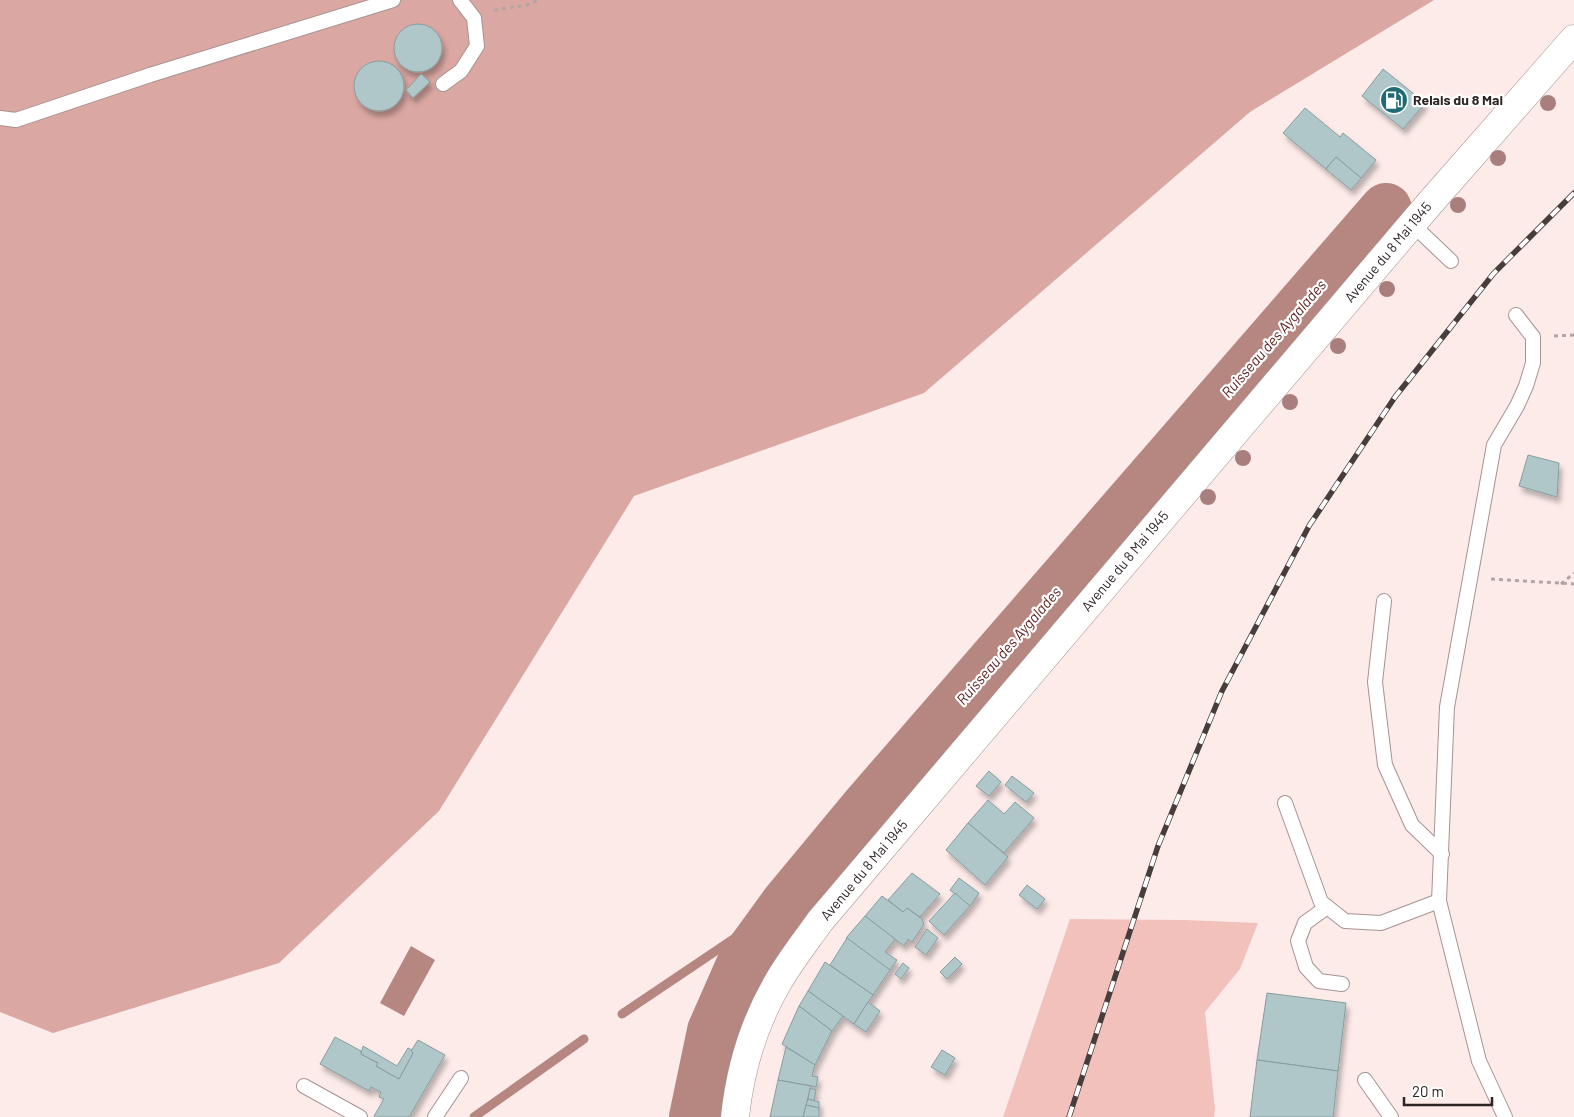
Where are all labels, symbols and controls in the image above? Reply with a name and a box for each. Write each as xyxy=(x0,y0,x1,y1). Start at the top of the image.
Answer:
fuel station icon: Relais du 8 Mai xyxy=(1379,85,1409,115)
place label: Relais du 8 Mai xyxy=(1413,91,1503,108)
street label: Avenue du 8 Mai 1945 xyxy=(1341,198,1435,305)
water label: Ruisseau des Aygalades xyxy=(1217,276,1329,401)
street label: Avenue du 8 Mai 1945 xyxy=(1078,507,1172,614)
water label: Ruisseau des Aygalades xyxy=(952,583,1064,708)
street label: Avenue du 8 Mai 1945 xyxy=(817,816,911,923)
scale bar xyxy=(1404,1074,1492,1106)
text: 20 m xyxy=(1412,1082,1444,1100)

